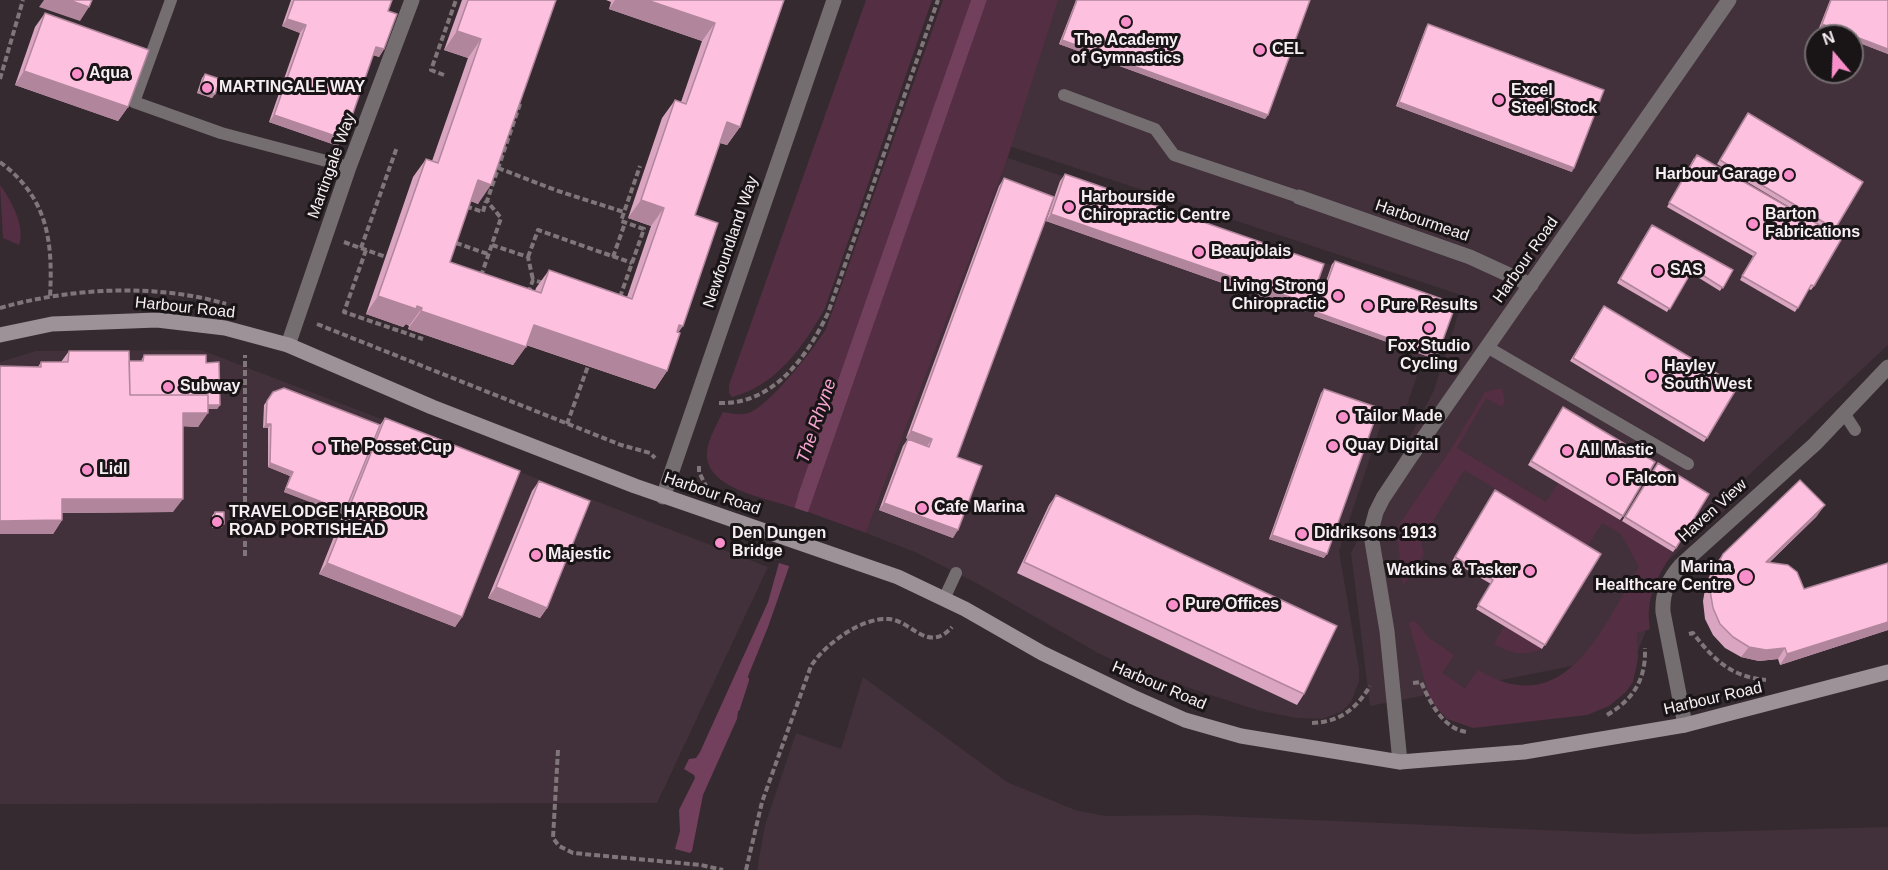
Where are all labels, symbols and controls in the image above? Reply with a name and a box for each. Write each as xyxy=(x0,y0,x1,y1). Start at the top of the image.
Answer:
marker: The Academy of Gymnastics xyxy=(1119,15,1133,29)
north arrow xyxy=(1804,24,1864,84)
text: N xyxy=(1820,28,1837,48)
place label: The Academy of Gymnastics xyxy=(1071,31,1181,69)
place label: CEL xyxy=(1272,40,1304,60)
marker: CEL xyxy=(1253,43,1267,57)
place label: Aqua xyxy=(89,64,129,84)
marker: Aqua xyxy=(70,67,84,81)
place label: MARTINGALE WAY xyxy=(219,78,365,98)
marker: MARTINGALE WAY xyxy=(200,81,214,95)
place label: Excel Steel Stock xyxy=(1511,81,1597,119)
marker: Excel Steel Stock xyxy=(1492,93,1506,107)
street label: Martingale Way xyxy=(304,111,360,221)
place label: Harbour Garage xyxy=(1655,165,1777,185)
marker: Harbour Garage xyxy=(1782,168,1796,182)
street label: Newfoundland Way xyxy=(699,174,763,310)
place label: Harbourside Chiropractic Centre xyxy=(1081,188,1230,226)
street label: Harbourmead xyxy=(1373,196,1471,246)
marker: Harbourside Chiropractic Centre xyxy=(1062,200,1076,214)
place label: Barton Fabrications xyxy=(1765,205,1860,243)
street label: Harbour Road xyxy=(1489,213,1563,307)
marker: Barton Fabrications xyxy=(1746,217,1760,231)
place label: Beaujolais xyxy=(1211,242,1291,262)
marker: Beaujolais xyxy=(1192,245,1206,259)
place label: SAS xyxy=(1670,261,1703,281)
marker: SAS xyxy=(1651,264,1665,278)
place label: Living Strong Chiropractic xyxy=(1223,277,1326,315)
marker: Living Strong Chiropractic xyxy=(1331,289,1345,303)
street label: Harbour Road xyxy=(134,293,236,323)
place label: Pure Results xyxy=(1380,296,1478,316)
marker: Pure Results xyxy=(1361,299,1375,313)
marker: Fox Studio Cycling xyxy=(1422,321,1436,335)
place label: Fox Studio Cycling xyxy=(1388,337,1470,375)
place label: Hayley South West xyxy=(1664,357,1752,395)
marker: Hayley South West xyxy=(1645,369,1659,383)
water label: The Rhyne xyxy=(792,376,842,466)
place label: Subway xyxy=(180,377,240,397)
marker: Subway xyxy=(161,380,175,394)
place label: Tailor Made xyxy=(1355,407,1443,427)
marker: Tailor Made xyxy=(1336,410,1350,424)
place label: Quay Digital xyxy=(1345,436,1438,456)
place label: The Posset Cup xyxy=(331,438,452,458)
marker: Quay Digital xyxy=(1326,439,1340,453)
marker: The Posset Cup xyxy=(312,441,326,455)
place label: All Mastic xyxy=(1579,441,1654,461)
marker: All Mastic xyxy=(1560,444,1574,458)
place label: Lidl xyxy=(99,460,127,480)
marker: Lidl xyxy=(80,463,94,477)
street label: Harbour Road xyxy=(661,469,763,519)
place label: Falcon xyxy=(1625,469,1677,489)
marker: Falcon xyxy=(1606,472,1620,486)
street label: Haven View xyxy=(1675,475,1751,547)
place label: Cafe Marina xyxy=(934,498,1025,518)
marker: Cafe Marina xyxy=(915,501,929,515)
place label: TRAVELODGE HARBOUR ROAD PORTISHEAD xyxy=(229,503,425,541)
marker: TRAVELODGE HARBOUR ROAD PORTISHEAD xyxy=(210,515,224,529)
place label: Den Dungen Bridge xyxy=(732,524,826,562)
place label: Didriksons 1913 xyxy=(1314,524,1437,544)
marker: Didriksons 1913 xyxy=(1295,527,1309,541)
marker: Den Dungen Bridge xyxy=(713,536,727,550)
place label: Majestic xyxy=(548,545,611,565)
marker: Majestic xyxy=(529,548,543,562)
place label: Marina Healthcare Centre xyxy=(1595,558,1732,596)
place label: Watkins & Tasker xyxy=(1386,561,1518,581)
marker: Watkins & Tasker xyxy=(1523,564,1537,578)
marker: Marina Healthcare Centre xyxy=(1737,568,1755,586)
place label: Pure Offices xyxy=(1185,595,1279,615)
marker: Pure Offices xyxy=(1166,598,1180,612)
street label: Harbour Road xyxy=(1109,658,1209,714)
street label: Harbour Road xyxy=(1662,678,1764,720)

